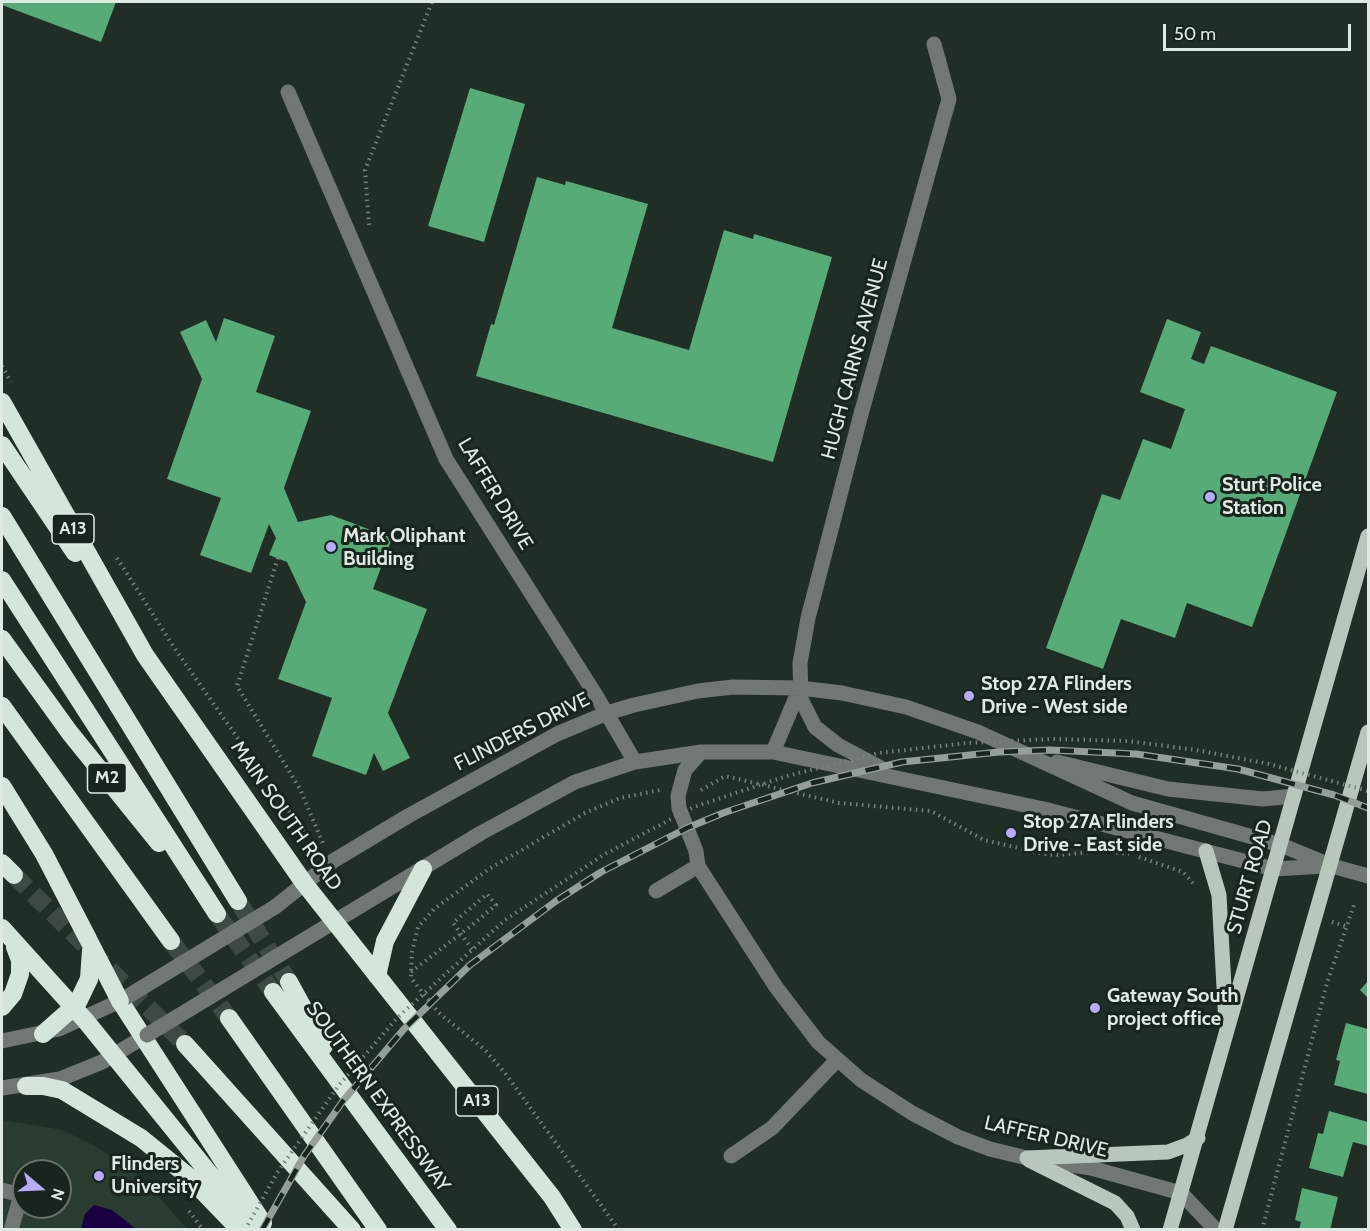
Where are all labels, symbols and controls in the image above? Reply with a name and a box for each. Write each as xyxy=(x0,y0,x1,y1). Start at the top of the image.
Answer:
scale bar xyxy=(1166,12,1354,50)
text: 50 m xyxy=(1174,23,1216,45)
street label: HUGH CAIRNS AVENUE xyxy=(817,256,893,462)
street label: LAFFER DRIVE xyxy=(452,434,538,554)
place label: Sturt Police Station xyxy=(1222,473,1322,520)
marker: Sturt Police Station xyxy=(1203,490,1217,504)
road number: A13 xyxy=(52,514,94,544)
place label: Mark Oliphant Building xyxy=(343,524,466,571)
marker: Mark Oliphant Building xyxy=(324,540,338,554)
place label: Stop 27A Flinders Drive - West side xyxy=(981,672,1132,719)
street label: FLINDERS DRIVE xyxy=(450,688,594,776)
marker: Stop 27A Flinders Drive - West side xyxy=(962,689,976,703)
street label: MAIN SOUTH ROAD xyxy=(225,737,347,895)
road number: M2 xyxy=(88,763,126,793)
place label: Stop 27A Flinders Drive - East side xyxy=(1023,810,1174,857)
street label: STURT ROAD xyxy=(1222,817,1278,937)
marker: Stop 27A Flinders Drive - East side xyxy=(1004,826,1018,840)
place label: Gateway South project office xyxy=(1107,984,1238,1031)
street label: SOUTHERN EXPRESSWAY xyxy=(301,997,455,1197)
marker: Gateway South project office xyxy=(1088,1001,1102,1015)
road number: A13 xyxy=(456,1086,498,1116)
street label: LAFFER DRIVE xyxy=(982,1111,1110,1163)
place label: Flinders University xyxy=(111,1152,198,1199)
north arrow xyxy=(12,1159,72,1219)
marker: Flinders University xyxy=(92,1169,106,1183)
text: N xyxy=(47,1186,68,1203)

